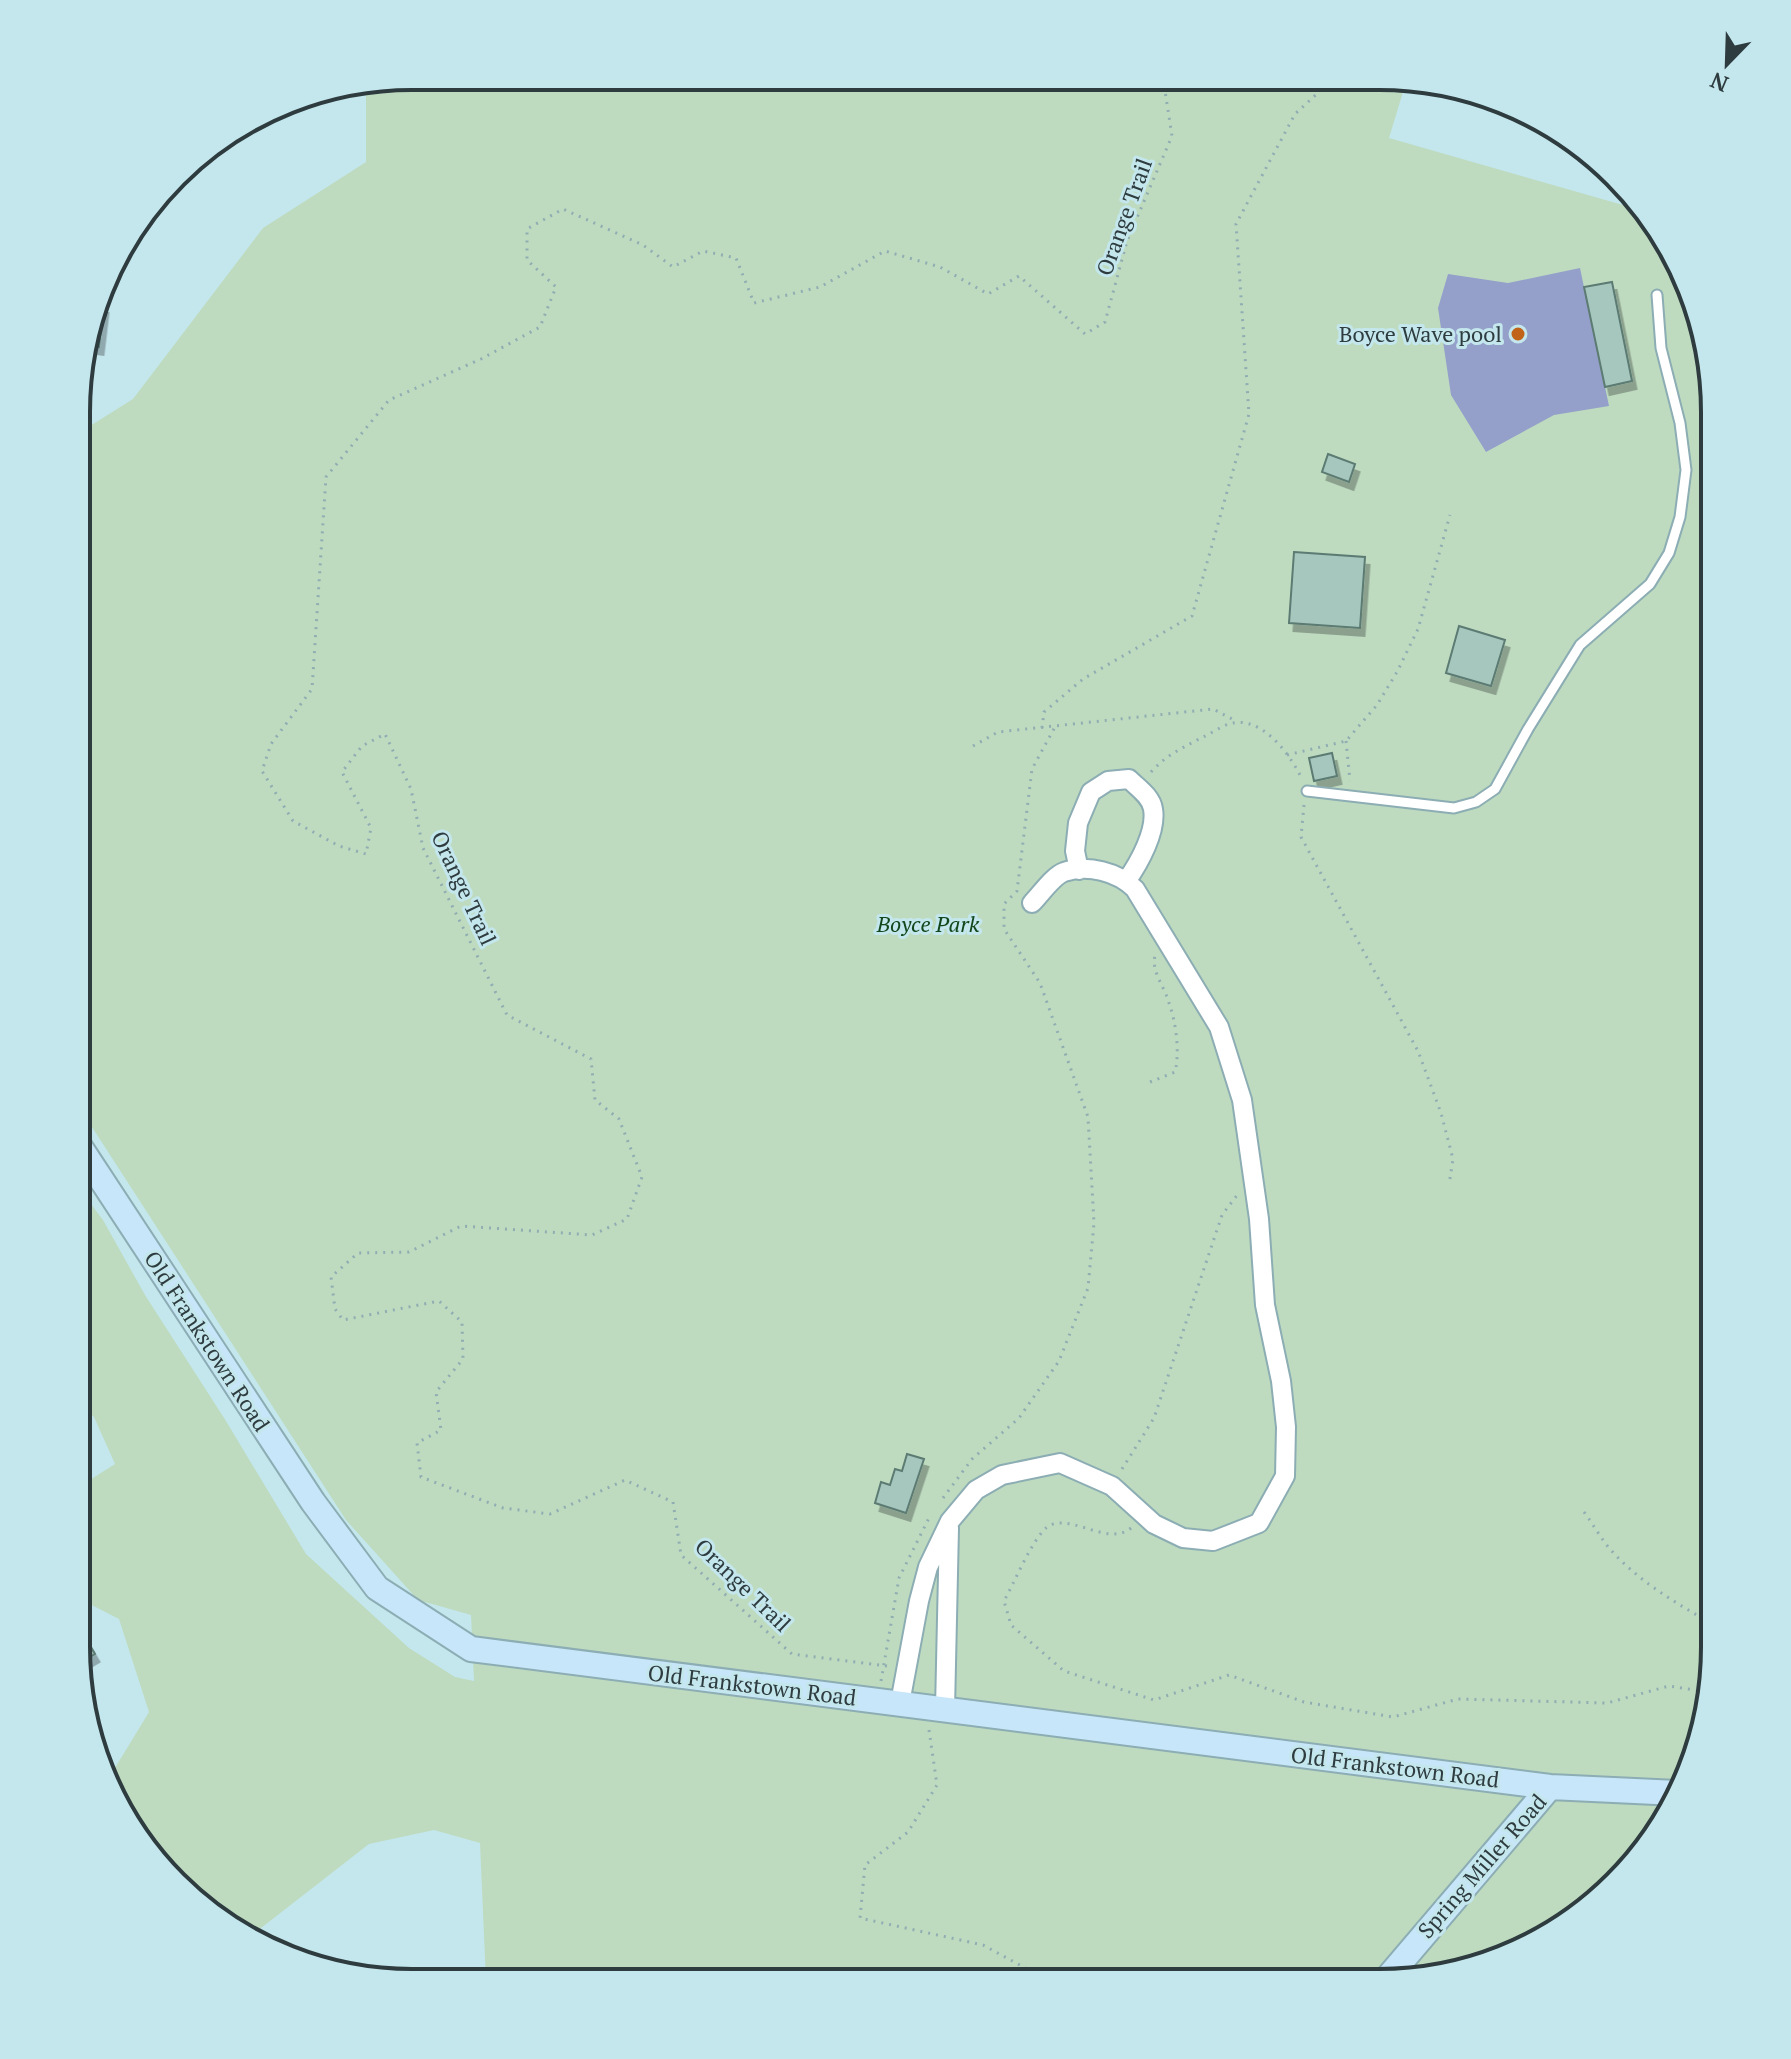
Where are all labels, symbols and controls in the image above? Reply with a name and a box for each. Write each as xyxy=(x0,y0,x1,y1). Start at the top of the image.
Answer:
north arrow xyxy=(1687,24,1767,104)
text: N xyxy=(1705,66,1732,99)
street label: Orange Trail xyxy=(1089,154,1158,279)
place label: Boyce Wave pool xyxy=(1339,319,1502,348)
marker: Boyce Wave pool xyxy=(1509,325,1527,343)
street label: Orange Trail xyxy=(425,826,504,949)
park label: Boyce Park xyxy=(876,909,980,938)
street label: Old Frankstown Road xyxy=(138,1245,277,1436)
street label: Orange Trail xyxy=(689,1532,798,1638)
street label: Old Frankstown Road xyxy=(646,1657,858,1712)
street label: Old Frankstown Road xyxy=(1289,1739,1501,1794)
street label: Spring Miller Road xyxy=(1411,1787,1552,1944)

